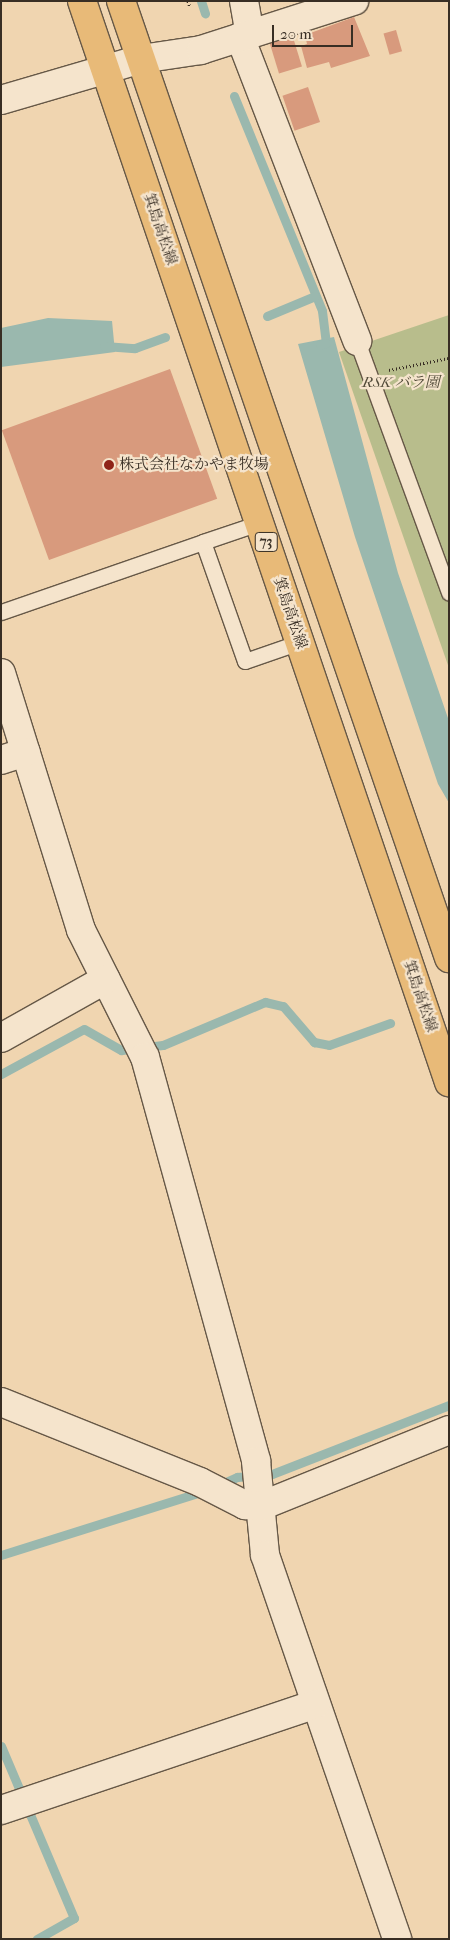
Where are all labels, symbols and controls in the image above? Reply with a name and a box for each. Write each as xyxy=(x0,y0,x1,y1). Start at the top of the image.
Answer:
scale bar xyxy=(275,15,356,47)
text: 20 m xyxy=(280,25,312,43)
street label: 箕島高松線 xyxy=(139,191,181,267)
park label: RSK バラ園 xyxy=(362,374,440,392)
place label: 株式会社なかやま牧場 xyxy=(119,456,269,474)
marker: 株式会社なかやま牧場 xyxy=(103,459,115,471)
road number: 73 xyxy=(255,530,277,554)
street label: 箕島高松線 xyxy=(269,575,311,651)
street label: 箕島高松線 xyxy=(399,958,441,1034)

